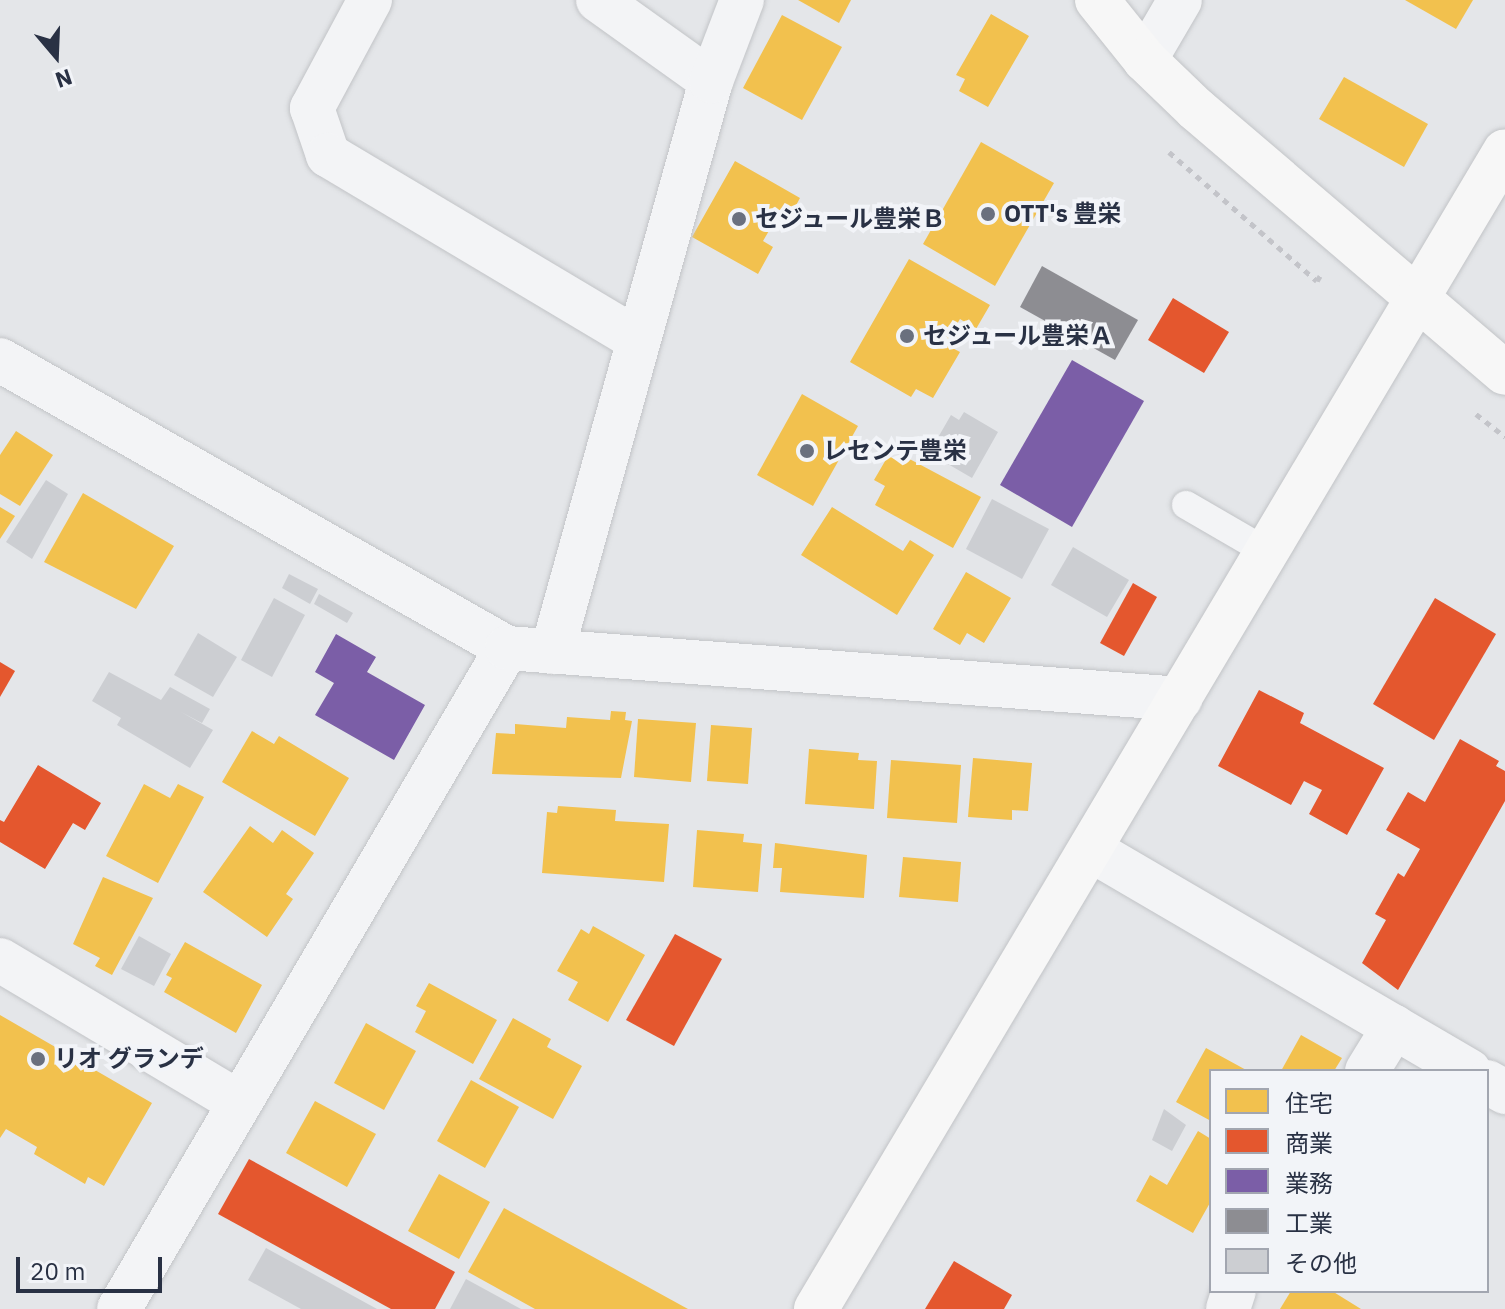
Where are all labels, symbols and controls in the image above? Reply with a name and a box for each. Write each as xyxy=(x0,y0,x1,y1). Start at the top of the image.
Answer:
north arrow xyxy=(16,16,96,96)
text: N xyxy=(52,63,76,95)
place label: OTT's 豊栄 xyxy=(1004,200,1121,228)
place label: セジュール豊栄Ｂ xyxy=(755,205,947,233)
marker: OTT's 豊栄 xyxy=(979,205,997,223)
marker: セジュール豊栄Ｂ xyxy=(730,210,748,228)
place label: セジュール豊栄Ａ xyxy=(923,322,1115,350)
marker: セジュール豊栄Ａ xyxy=(898,327,916,345)
place label: レセンテ豊栄 xyxy=(823,437,967,465)
marker: レセンテ豊栄 xyxy=(798,442,816,460)
place label: リオ グランデ xyxy=(54,1045,204,1073)
marker: リオ グランデ xyxy=(29,1050,47,1068)
legend xyxy=(1209,1069,1489,1293)
text: 住宅 xyxy=(1285,1087,1333,1119)
text: 商業 xyxy=(1285,1127,1333,1159)
text: 業務 xyxy=(1285,1167,1333,1199)
text: 工業 xyxy=(1285,1207,1333,1239)
scale bar xyxy=(20,1241,166,1291)
text: その他 xyxy=(1285,1247,1357,1279)
text: 20 m xyxy=(30,1255,85,1287)

